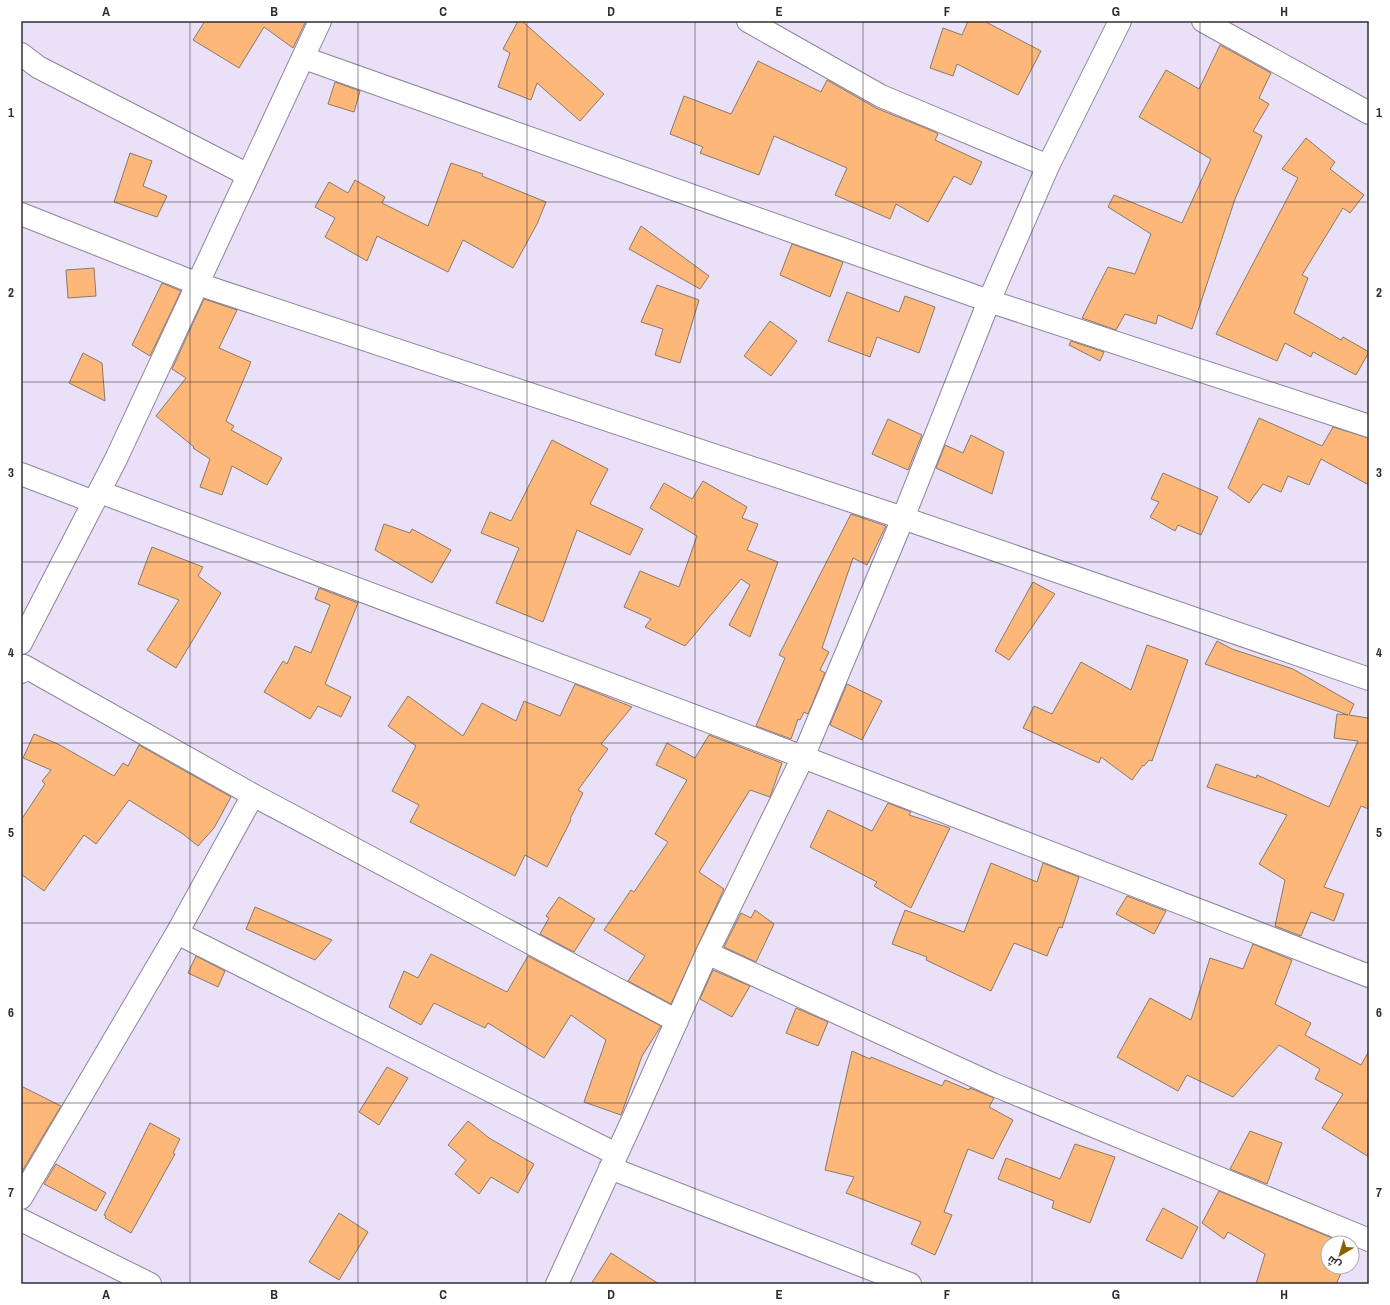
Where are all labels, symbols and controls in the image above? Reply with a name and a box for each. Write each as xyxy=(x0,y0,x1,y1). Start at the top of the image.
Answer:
text: A xyxy=(102,3,110,20)
text: B xyxy=(270,3,278,20)
text: C xyxy=(439,3,447,20)
text: D xyxy=(607,3,615,20)
text: E xyxy=(775,3,783,20)
text: F xyxy=(944,3,951,20)
text: G xyxy=(1112,3,1120,20)
text: H xyxy=(1280,3,1288,20)
text: 1 xyxy=(8,104,14,121)
text: 1 xyxy=(1376,104,1382,121)
text: 2 xyxy=(8,284,14,301)
text: 2 xyxy=(1376,284,1382,301)
text: 3 xyxy=(8,464,14,481)
text: 3 xyxy=(1376,464,1382,481)
text: 4 xyxy=(8,644,14,661)
text: 4 xyxy=(1376,644,1382,661)
text: 5 xyxy=(8,824,14,841)
text: 5 xyxy=(1376,824,1382,841)
text: 6 xyxy=(8,1004,14,1021)
text: 6 xyxy=(1376,1004,1382,1021)
text: 7 xyxy=(8,1184,14,1201)
text: 7 xyxy=(1376,1184,1382,1201)
north arrow xyxy=(1320,1235,1360,1275)
text: ش xyxy=(1324,1253,1344,1273)
text: A xyxy=(102,1286,110,1303)
text: B xyxy=(270,1286,278,1303)
text: C xyxy=(439,1286,447,1303)
text: D xyxy=(607,1286,615,1303)
text: E xyxy=(775,1286,783,1303)
text: F xyxy=(944,1286,951,1303)
text: G xyxy=(1112,1286,1120,1303)
text: H xyxy=(1280,1286,1288,1303)

